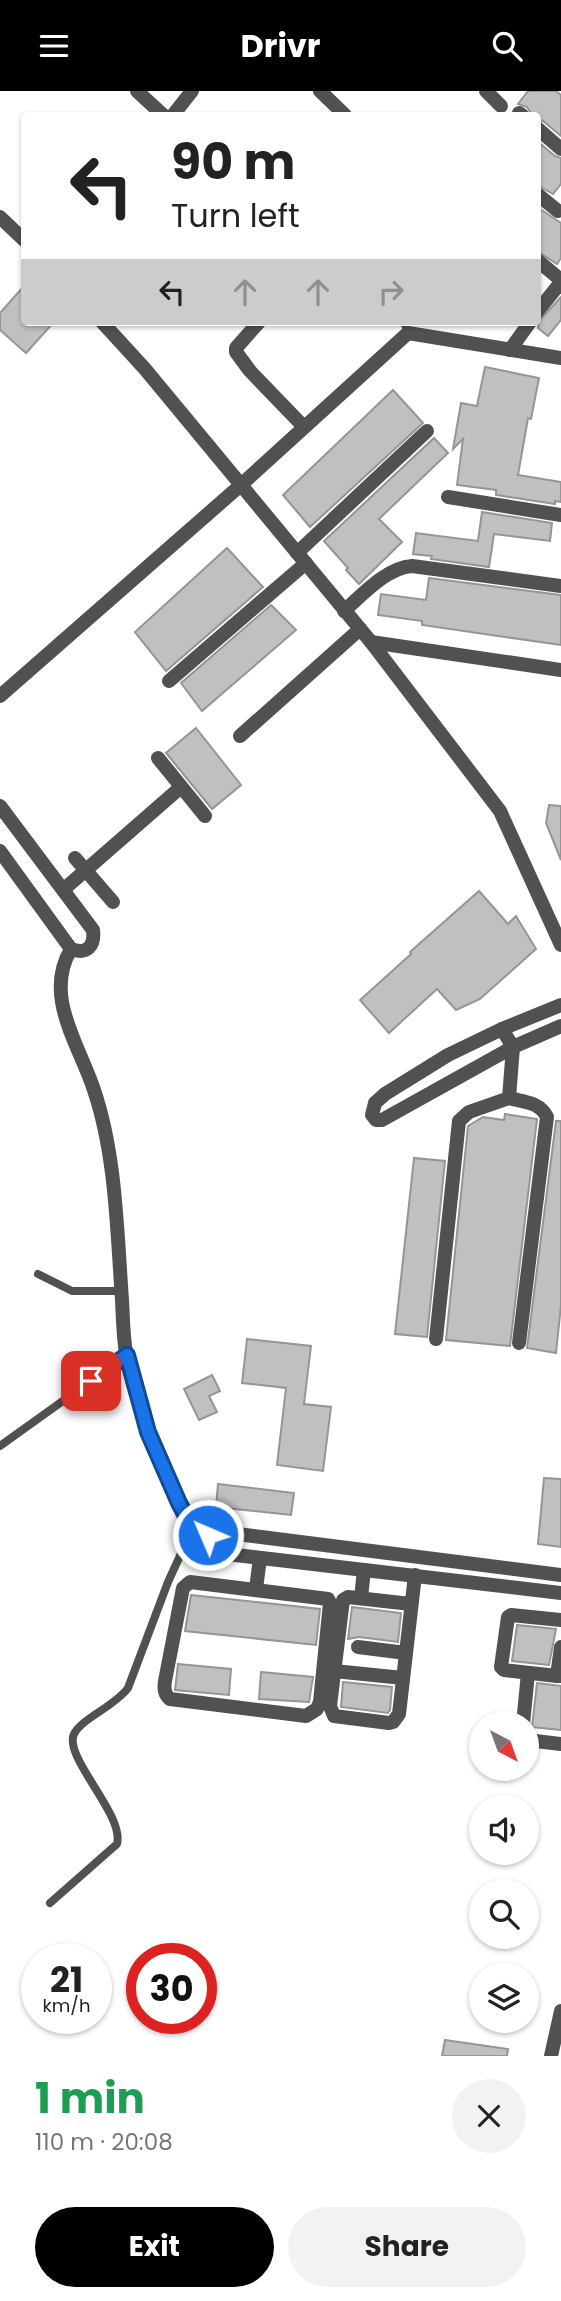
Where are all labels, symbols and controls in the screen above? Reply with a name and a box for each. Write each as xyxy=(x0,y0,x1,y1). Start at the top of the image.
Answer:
text: Drivr xyxy=(240,23,321,68)
icon: menu xyxy=(35,27,73,65)
icon: search xyxy=(488,27,526,65)
text: 90 m xyxy=(171,128,295,196)
icon: left xyxy=(56,140,147,231)
text: Turn left xyxy=(171,193,300,238)
icon: left xyxy=(153,273,191,311)
icon: ahead xyxy=(226,273,264,311)
icon: ahead xyxy=(299,273,337,311)
icon: right xyxy=(372,273,410,311)
pin xyxy=(61,1351,121,1411)
icon: arrive xyxy=(72,1362,110,1400)
position arrow xyxy=(171,1498,245,1572)
north arrow xyxy=(469,1711,539,1781)
map controls xyxy=(469,1711,539,2033)
button: sound xyxy=(469,1795,539,1865)
button: search xyxy=(469,1879,539,1949)
speed limit sign: 30 xyxy=(126,1943,217,2034)
text: 21 xyxy=(50,1955,83,2004)
button: layers xyxy=(469,1963,539,2033)
text: km/h xyxy=(43,1993,90,2018)
text: 1 min xyxy=(35,2069,145,2128)
button: close xyxy=(452,2079,526,2153)
text: 110 m · 20:08 xyxy=(35,2126,173,2158)
button: Exit xyxy=(35,2207,274,2287)
button: Share xyxy=(288,2207,526,2287)

